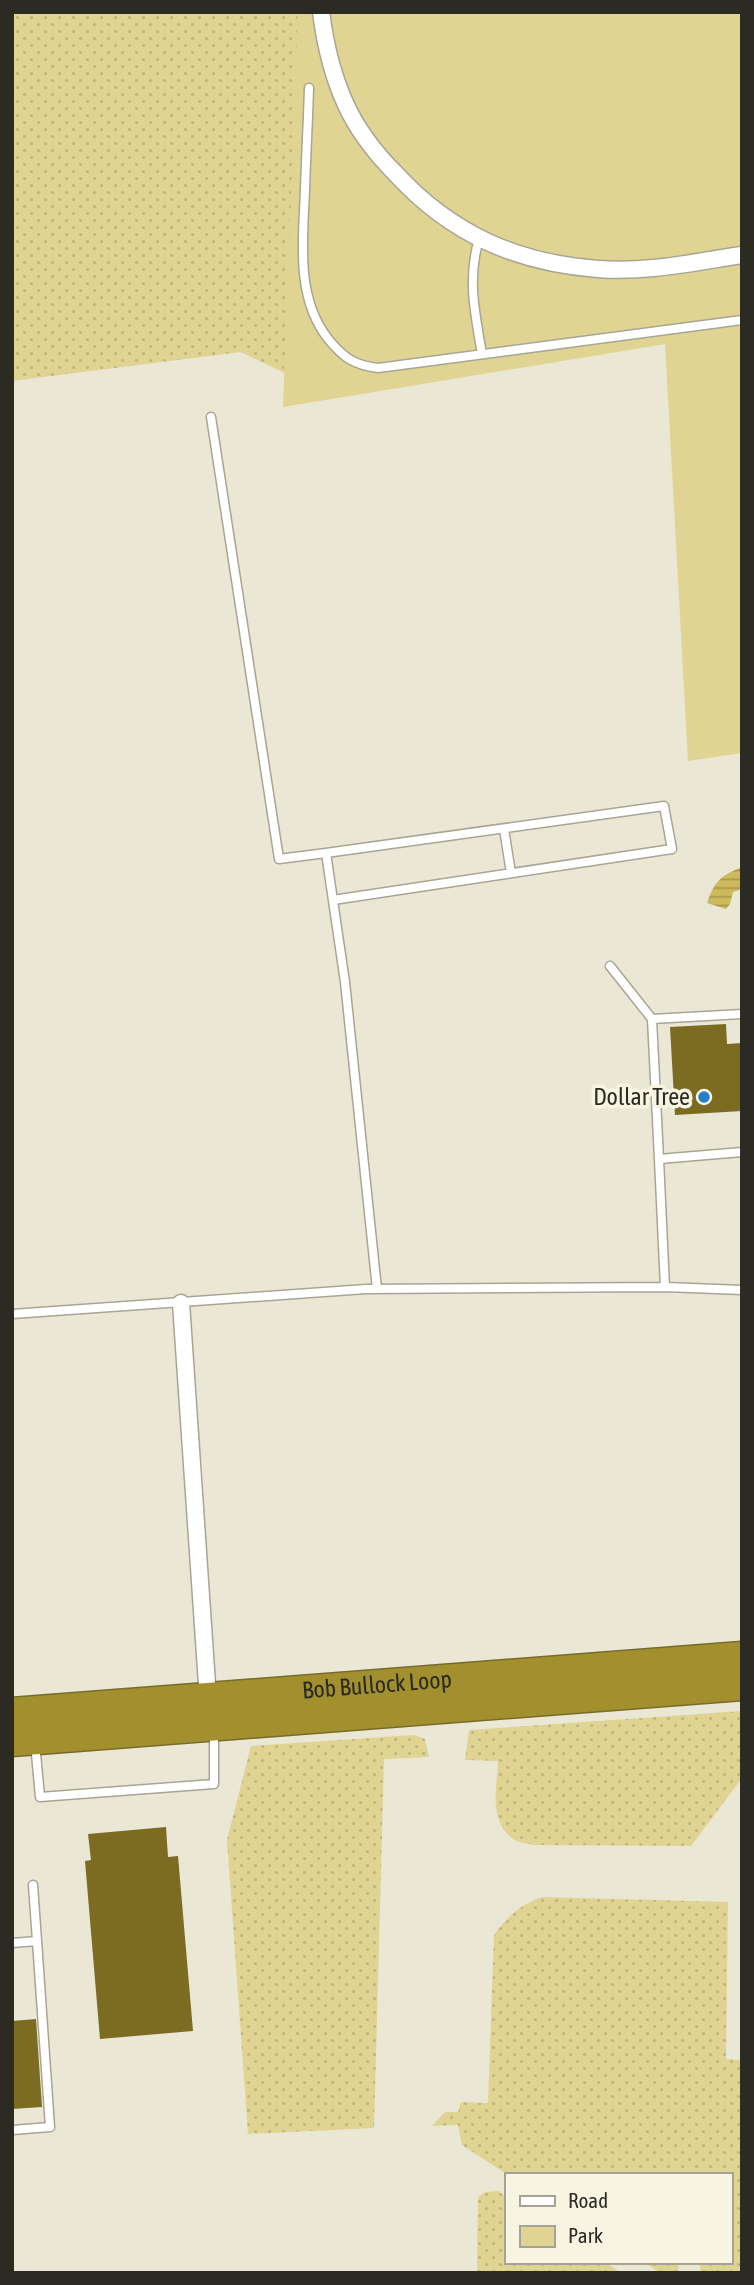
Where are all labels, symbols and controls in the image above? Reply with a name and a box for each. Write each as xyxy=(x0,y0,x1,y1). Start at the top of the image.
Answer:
place label: Dollar Tree xyxy=(593,1083,690,1110)
marker: Dollar Tree xyxy=(696,1089,712,1105)
street label: Bob Bullock Loop xyxy=(301,1665,453,1704)
legend xyxy=(505,2173,733,2264)
text: Road xyxy=(568,2188,608,2212)
text: Park xyxy=(568,2223,603,2247)

